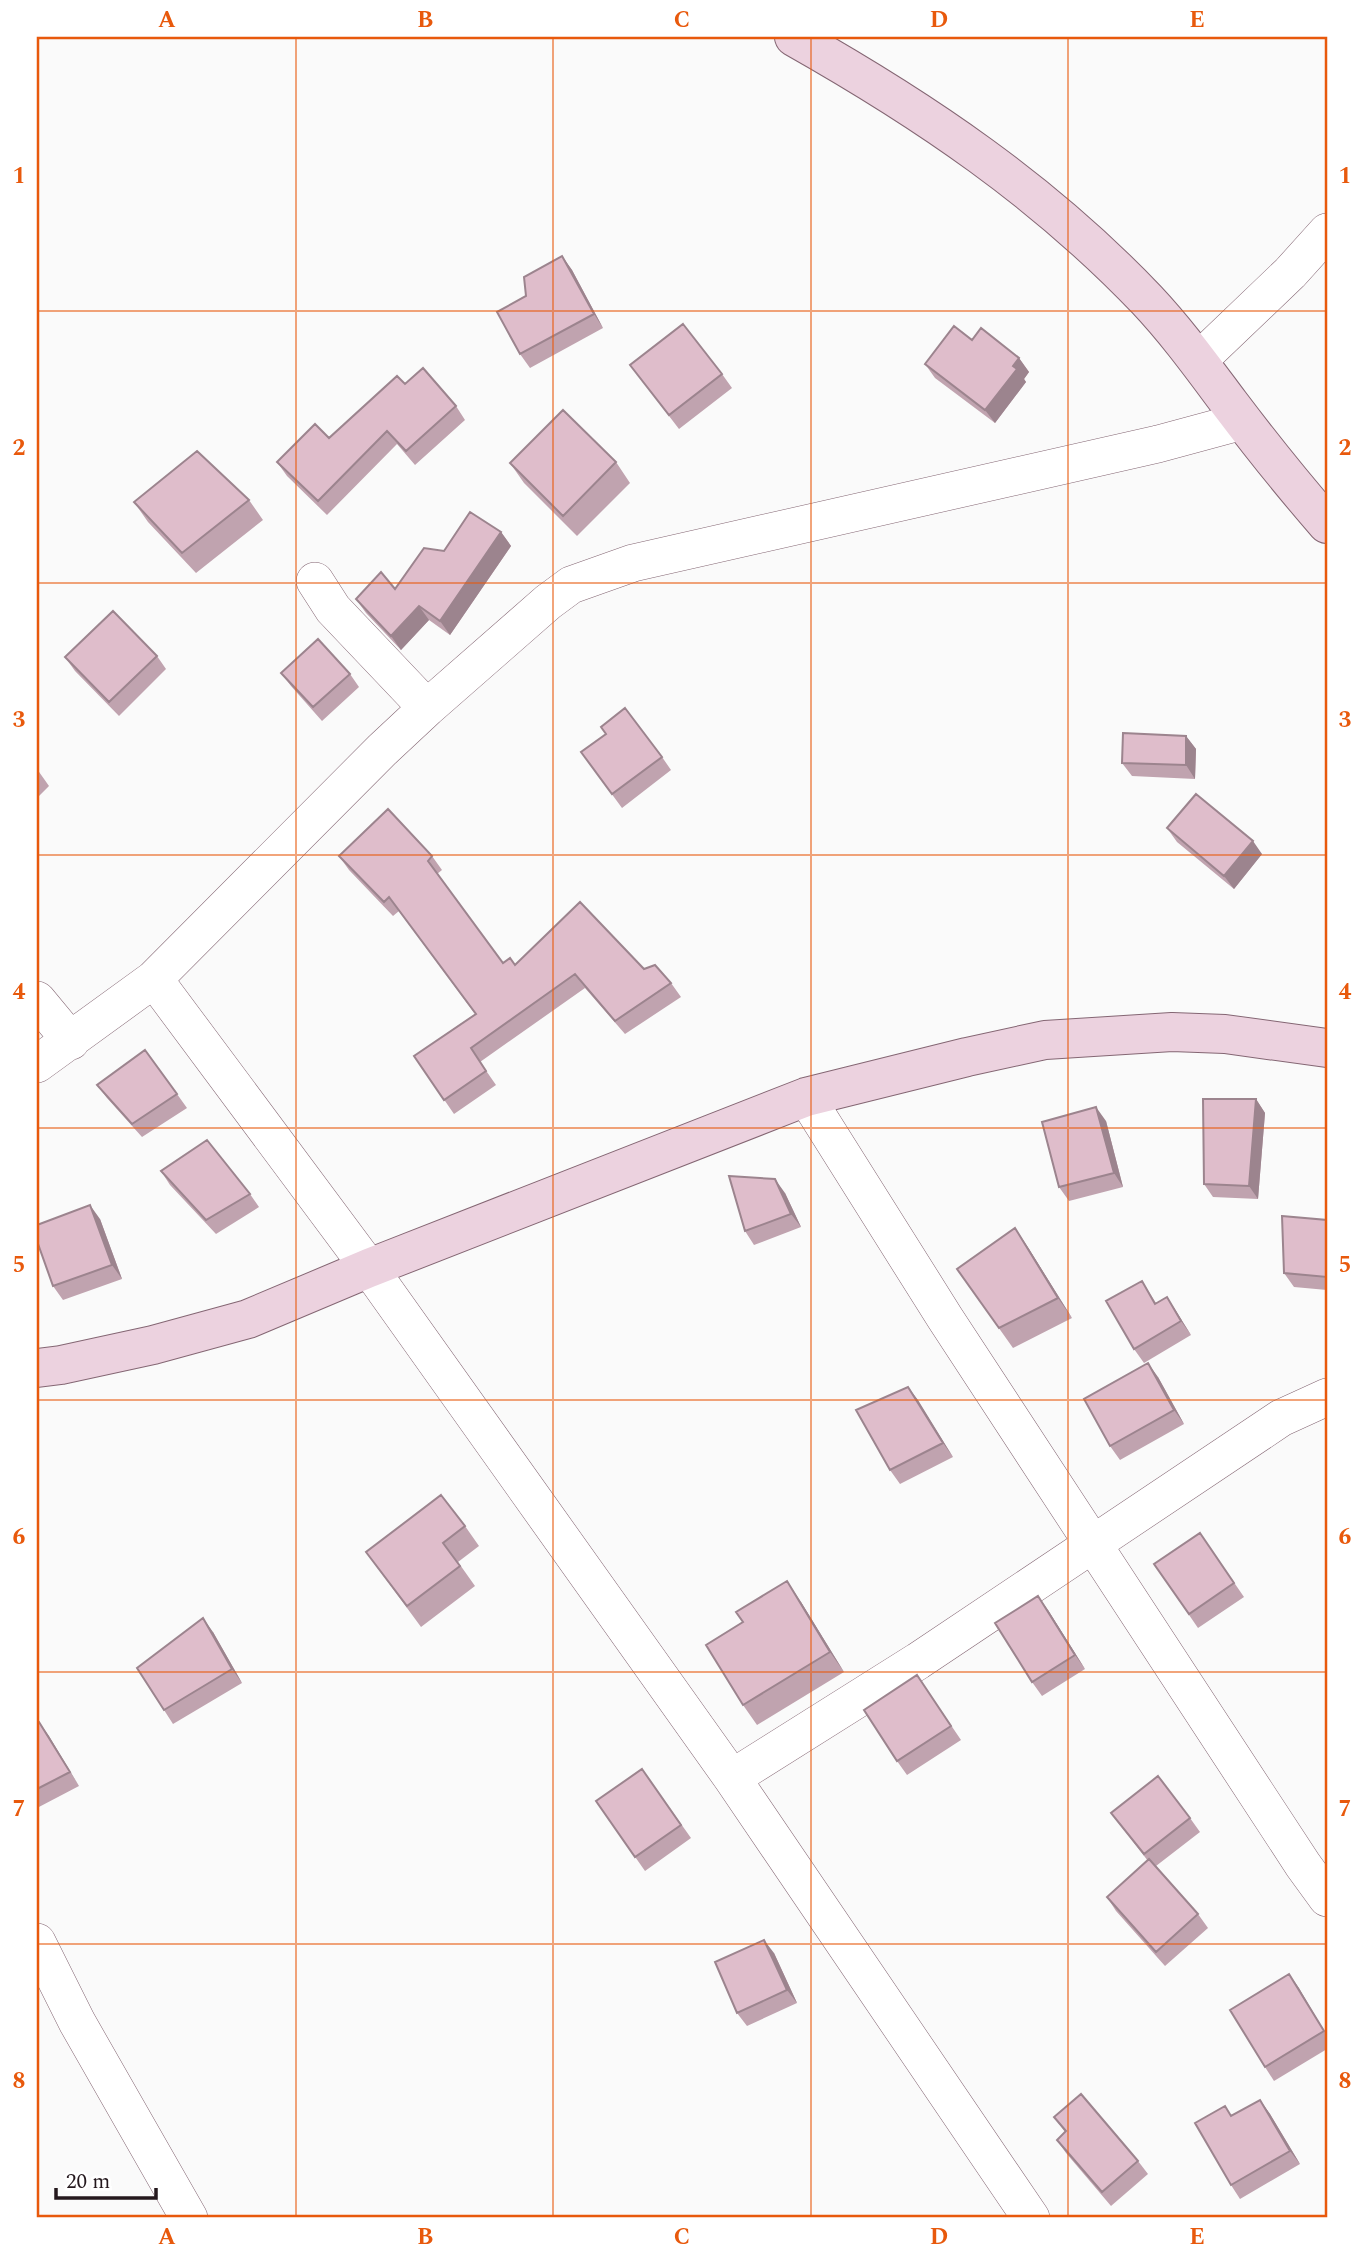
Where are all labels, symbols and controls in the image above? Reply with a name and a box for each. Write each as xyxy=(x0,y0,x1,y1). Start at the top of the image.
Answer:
text: A xyxy=(158,3,176,38)
text: B xyxy=(417,3,433,38)
text: C xyxy=(674,3,690,38)
text: D xyxy=(930,3,948,38)
text: E xyxy=(1189,3,1205,38)
text: 1 xyxy=(13,159,25,194)
text: 1 xyxy=(1339,159,1351,194)
text: 2 xyxy=(13,431,26,466)
text: 2 xyxy=(1339,431,1352,466)
text: 3 xyxy=(13,703,26,738)
text: 3 xyxy=(1339,703,1352,738)
text: 4 xyxy=(13,975,26,1010)
text: 4 xyxy=(1339,975,1352,1010)
text: 5 xyxy=(13,1248,25,1283)
text: 5 xyxy=(1339,1248,1351,1283)
text: 6 xyxy=(13,1520,26,1555)
text: 6 xyxy=(1339,1520,1352,1555)
text: 7 xyxy=(13,1792,25,1827)
text: 7 xyxy=(1339,1792,1351,1827)
text: 8 xyxy=(13,2064,25,2099)
text: 8 xyxy=(1339,2064,1351,2099)
scale bar xyxy=(56,2157,156,2201)
text: 20 m xyxy=(66,2166,110,2198)
text: A xyxy=(158,2220,176,2255)
text: B xyxy=(417,2220,433,2255)
text: C xyxy=(674,2220,690,2255)
text: D xyxy=(930,2220,948,2255)
text: E xyxy=(1189,2220,1205,2255)

